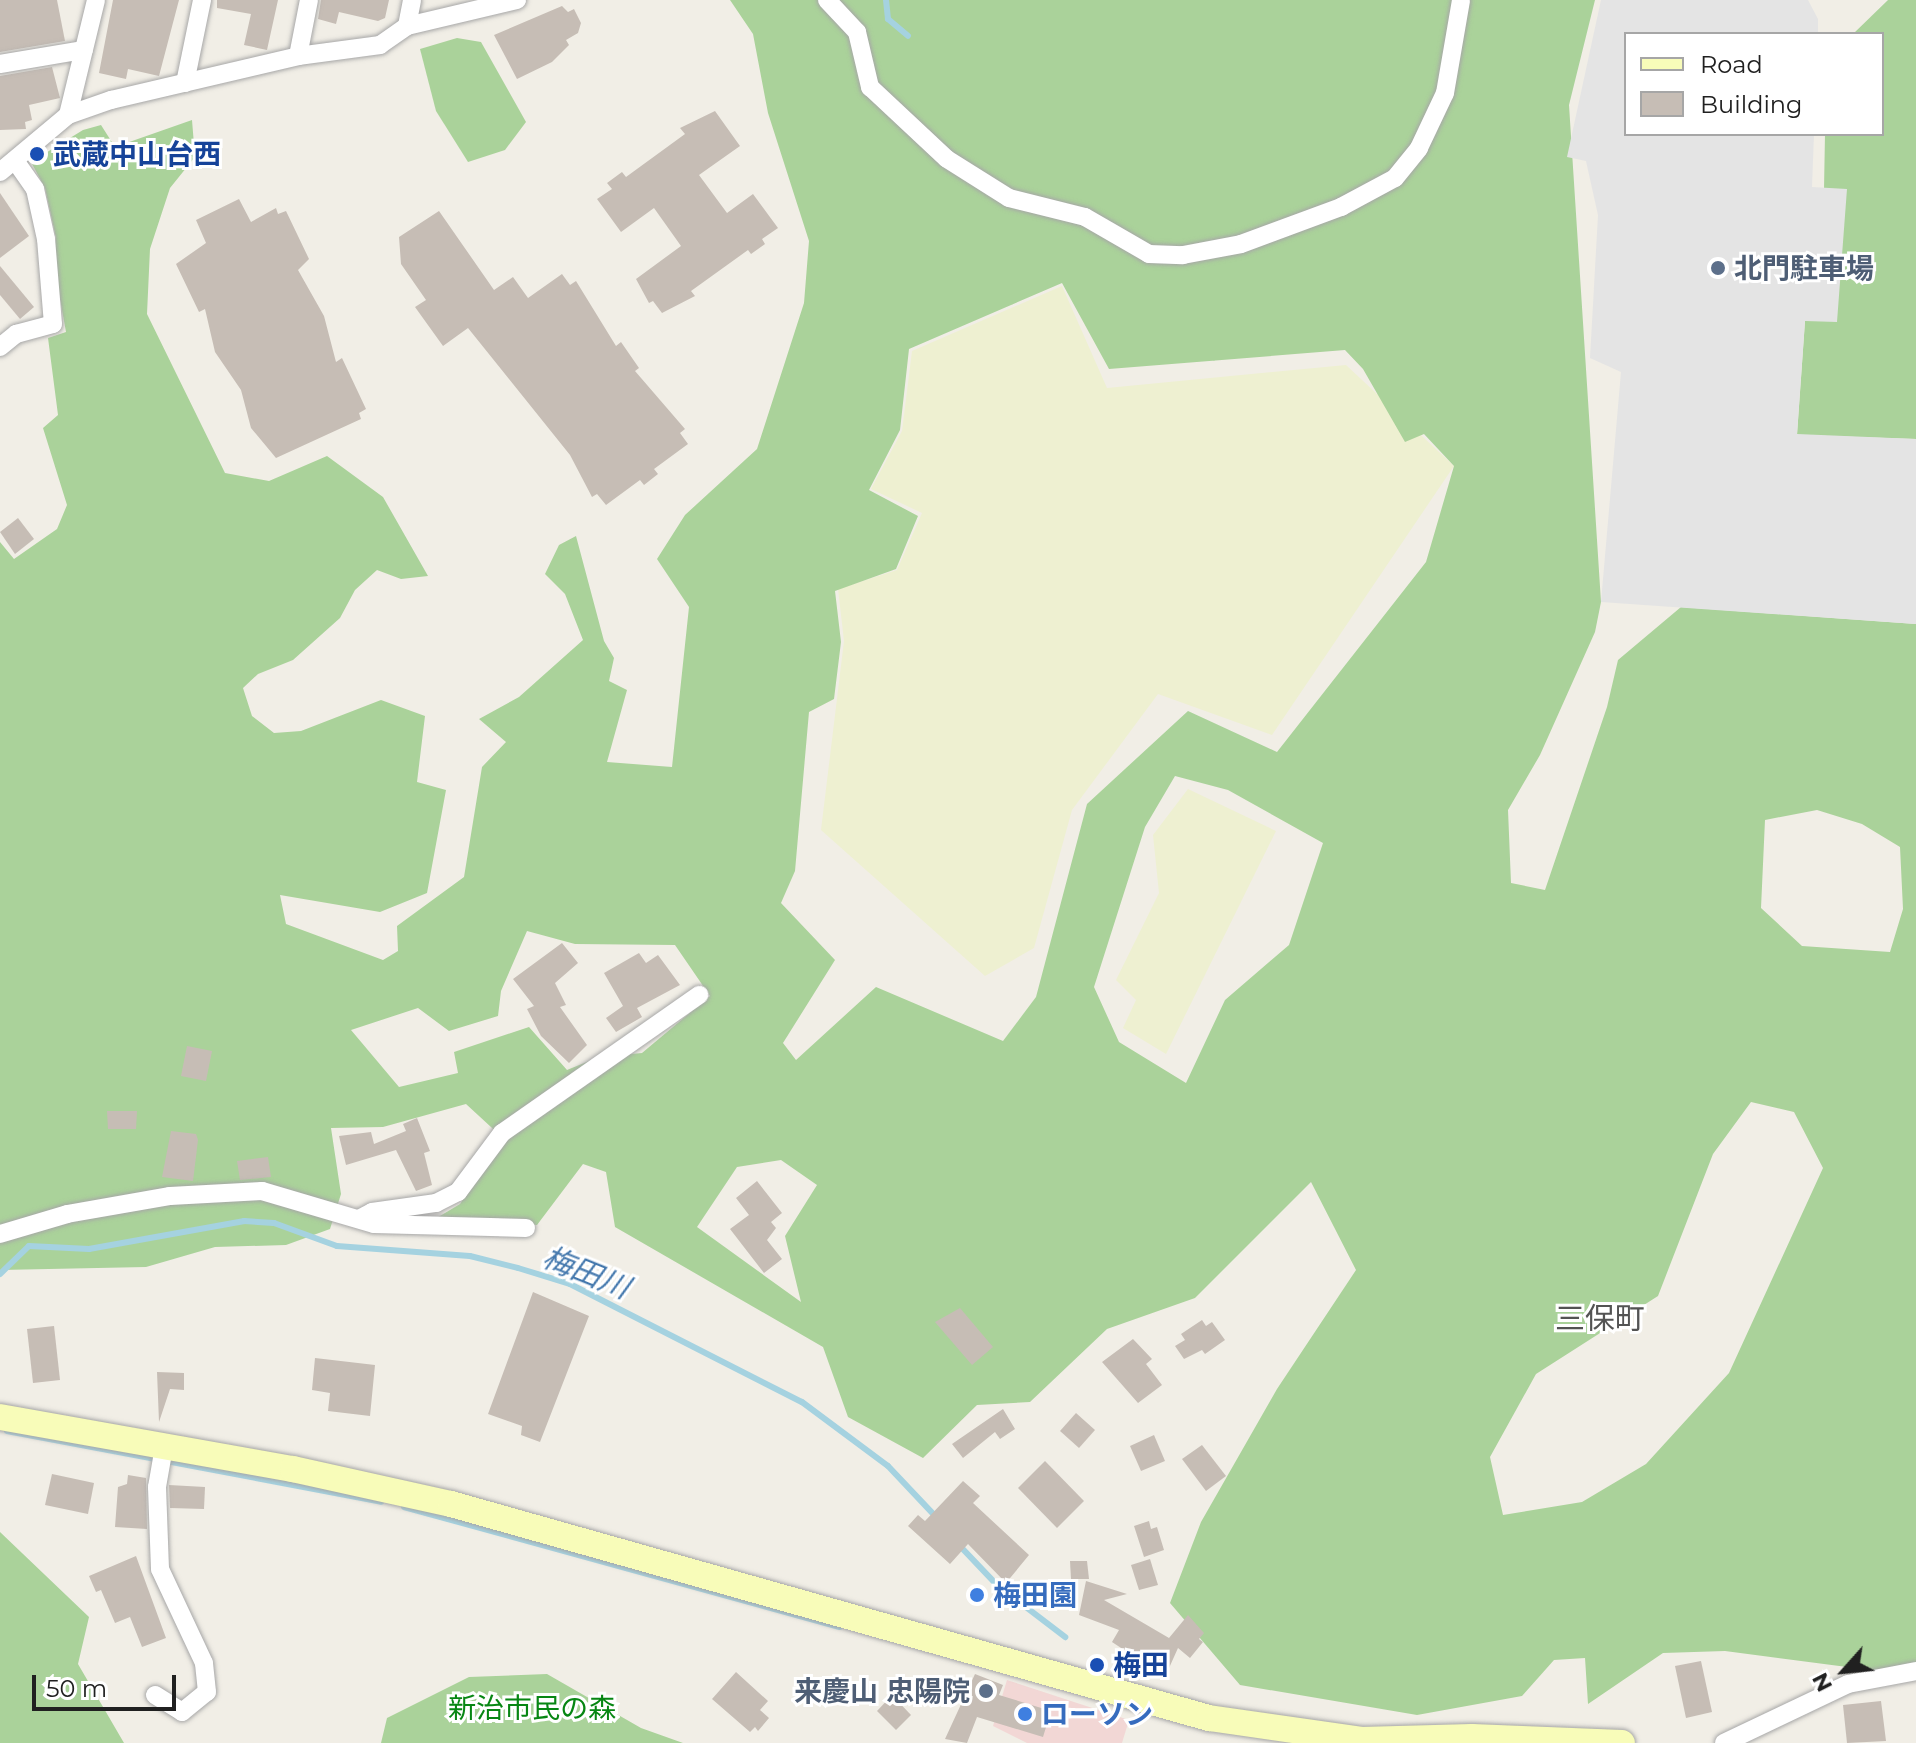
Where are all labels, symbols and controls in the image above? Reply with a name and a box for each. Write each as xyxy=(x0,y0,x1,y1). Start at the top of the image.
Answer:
legend xyxy=(1624,32,1884,136)
text: Road xyxy=(1700,50,1763,79)
text: Building xyxy=(1700,90,1803,119)
place label: 武蔵中山台西 xyxy=(53,137,221,171)
marker: 武蔵中山台西 xyxy=(28,145,46,163)
place label: 北門駐車場 xyxy=(1734,251,1874,285)
marker: 北門駐車場 xyxy=(1709,259,1727,277)
water label: 梅田川 xyxy=(538,1239,634,1307)
district label: 三保町 xyxy=(1555,1301,1645,1337)
place label: 梅田園 xyxy=(993,1578,1077,1612)
marker: 梅田園 xyxy=(968,1586,986,1604)
north arrow xyxy=(1804,1631,1884,1711)
place label: 梅田 xyxy=(1113,1648,1169,1682)
marker: 梅田 xyxy=(1088,1656,1106,1674)
scale bar xyxy=(36,1659,180,1709)
text: N xyxy=(1806,1668,1838,1696)
text: 50 m xyxy=(46,1674,107,1703)
place label: 来慶山 忠陽院 xyxy=(794,1674,970,1708)
marker: 来慶山 忠陽院 xyxy=(977,1682,995,1700)
park label: 新治市民の森 xyxy=(448,1691,616,1725)
place label: ローソン xyxy=(1041,1697,1153,1731)
marker: ローソン xyxy=(1016,1705,1034,1723)

